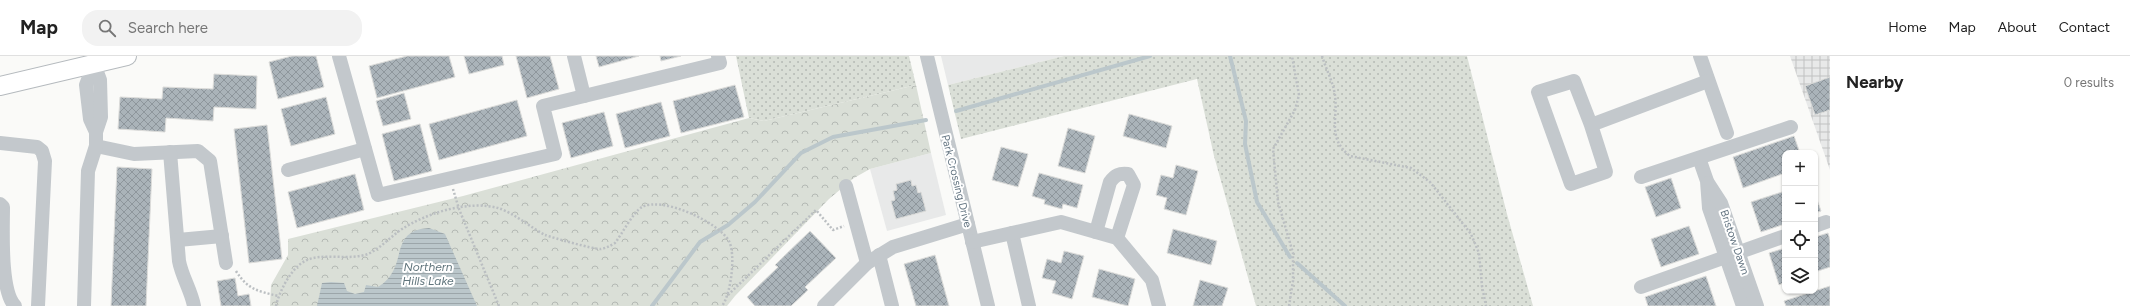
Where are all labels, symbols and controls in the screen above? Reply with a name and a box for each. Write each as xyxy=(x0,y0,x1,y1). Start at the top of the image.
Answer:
search box xyxy=(82,10,362,46)
text: Map xyxy=(20,16,58,39)
icon: search xyxy=(96,17,118,39)
text: Search here xyxy=(128,19,208,37)
text: Home xyxy=(1888,19,1927,36)
text: Map xyxy=(1949,19,1976,36)
text: About xyxy=(1998,19,2037,36)
text: Contact xyxy=(2059,19,2110,36)
text: Nearby xyxy=(1846,72,1904,92)
text: 0 results xyxy=(2064,75,2114,90)
street label: Park Crossing Drive xyxy=(939,133,974,229)
map controls xyxy=(1782,150,1818,294)
button: + xyxy=(1782,150,1818,186)
button: − xyxy=(1782,186,1818,222)
street label: Bristow Dawn xyxy=(1717,208,1752,276)
button: locate xyxy=(1782,222,1818,258)
button: layers xyxy=(1782,258,1818,294)
water label: Northern Hills Lake xyxy=(402,260,454,288)

